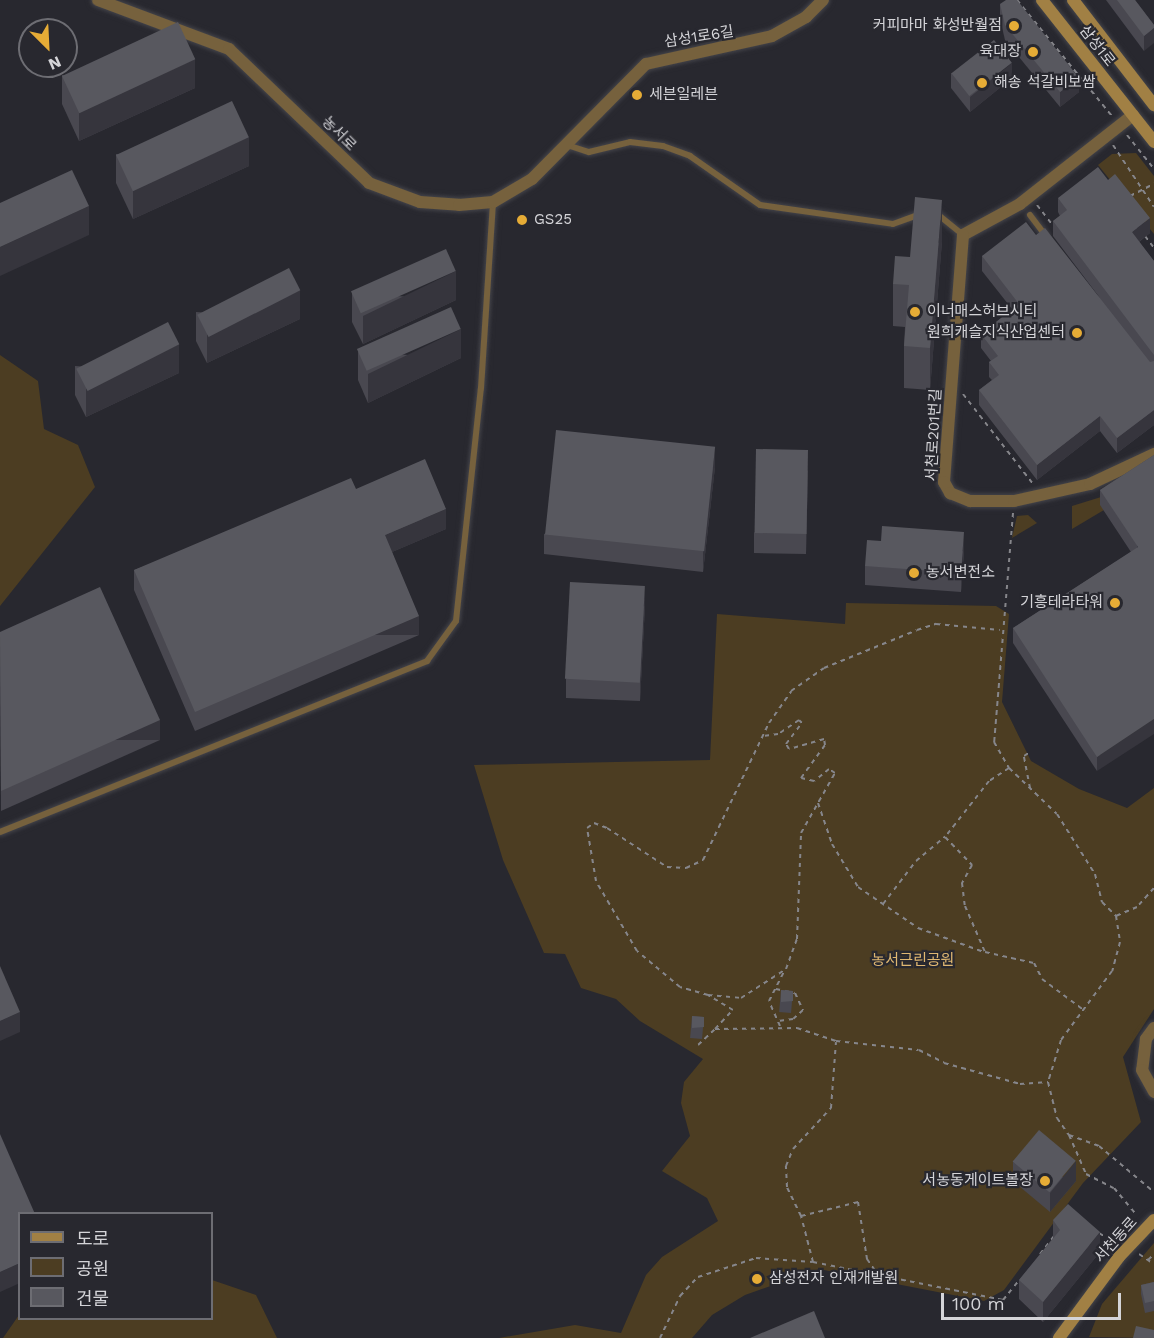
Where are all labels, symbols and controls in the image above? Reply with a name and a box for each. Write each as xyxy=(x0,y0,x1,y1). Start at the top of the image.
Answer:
place label: 커피마마 화성반월점 xyxy=(873,17,1002,35)
north arrow xyxy=(18,18,78,78)
marker: 커피마마 화성반월점 xyxy=(1007,19,1021,33)
street label: 삼성1로 xyxy=(1075,22,1119,70)
street label: 삼성1로6길 xyxy=(663,23,735,51)
place label: 육대장 xyxy=(980,43,1021,61)
marker: 육대장 xyxy=(1026,45,1040,59)
text: N xyxy=(45,52,64,74)
place label: 해송 석갈비보쌈 xyxy=(994,74,1096,92)
marker: 해송 석갈비보쌈 xyxy=(975,76,989,90)
place label: 세븐일레븐 xyxy=(649,86,718,104)
marker: 세븐일레븐 xyxy=(630,88,644,102)
street label: 농서로 xyxy=(318,113,360,155)
place label: GS25 xyxy=(534,211,572,229)
marker: GS25 xyxy=(515,213,529,227)
place label: 이너매스허브시티 xyxy=(927,303,1037,321)
marker: 이너매스허브시티 xyxy=(908,305,922,319)
place label: 원희캐슬지식산업센터 xyxy=(927,324,1065,342)
marker: 원희캐슬지식산업센터 xyxy=(1070,326,1084,340)
street label: 서천로201번길 xyxy=(923,388,945,482)
place label: 농서변전소 xyxy=(926,564,995,582)
marker: 농서변전소 xyxy=(907,566,921,580)
place label: 기흥테라타워 xyxy=(1020,594,1103,612)
marker: 기흥테라타워 xyxy=(1108,596,1122,610)
park label: 농서근린공원 xyxy=(872,952,954,970)
place label: 서농동게이트볼장 xyxy=(923,1172,1033,1190)
marker: 서농동게이트볼장 xyxy=(1038,1174,1052,1188)
legend xyxy=(18,1212,213,1320)
street label: 서천동로 xyxy=(1091,1213,1141,1267)
text: 도로 xyxy=(76,1228,109,1249)
text: 공원 xyxy=(76,1258,109,1279)
place label: 삼성전자 인재개발원 xyxy=(769,1270,898,1288)
marker: 삼성전자 인재개발원 xyxy=(750,1272,764,1286)
scale bar xyxy=(944,1281,1124,1319)
text: 건물 xyxy=(76,1288,109,1309)
text: 100 m xyxy=(952,1293,1005,1314)

